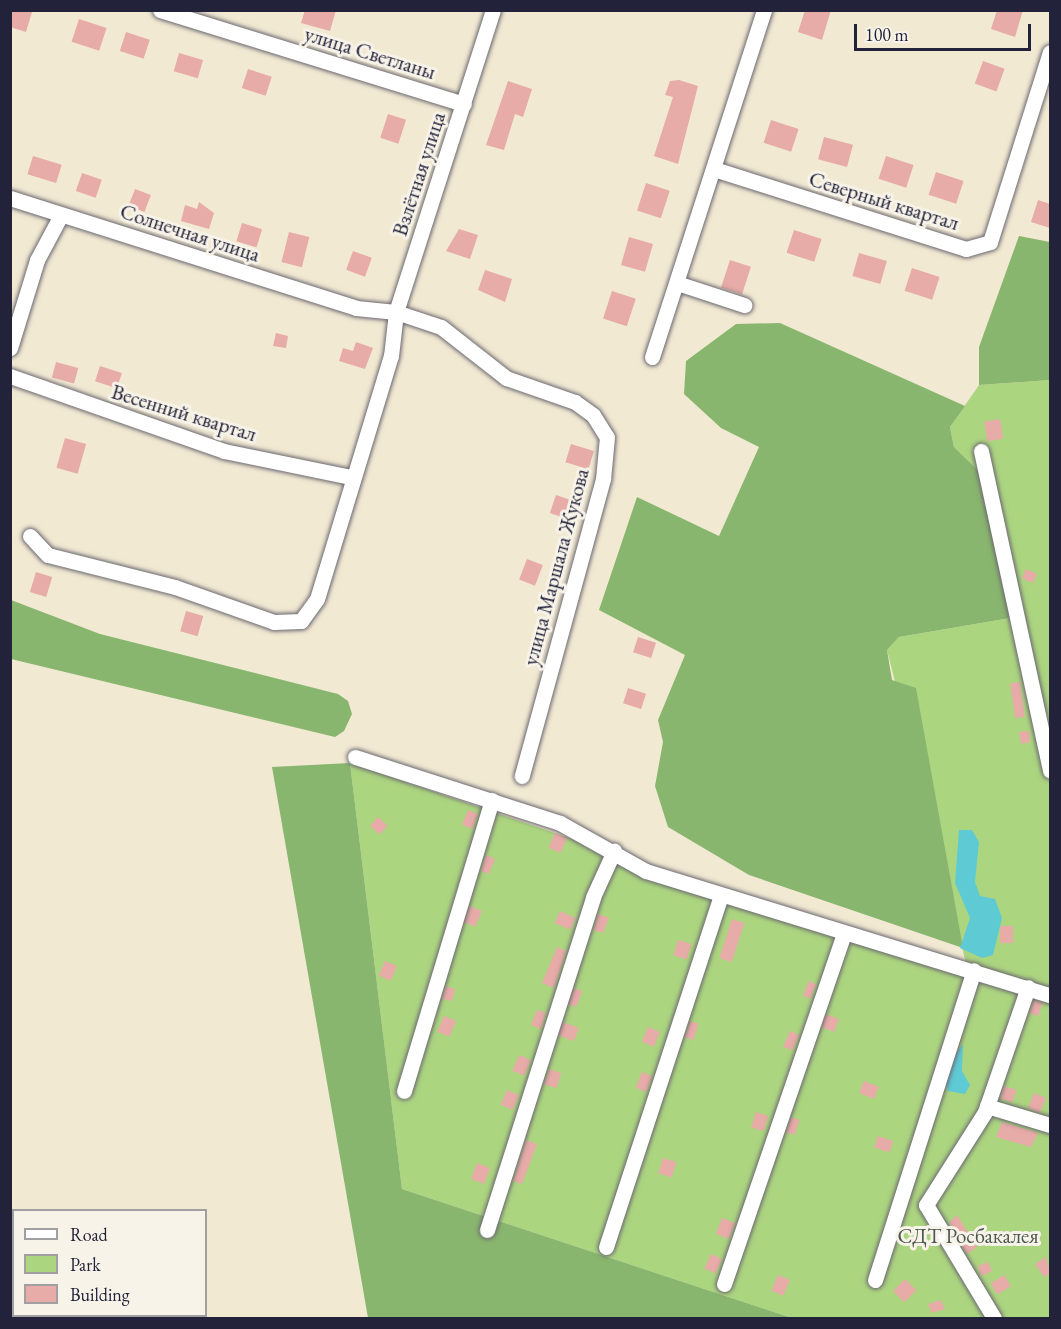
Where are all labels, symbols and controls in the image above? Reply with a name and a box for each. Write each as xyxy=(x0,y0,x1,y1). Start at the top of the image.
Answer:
scale bar xyxy=(857,12,1034,50)
street label: улица Светланы xyxy=(301,21,439,85)
text: 100 m xyxy=(865,23,909,46)
street label: Взлётная улица xyxy=(387,109,451,239)
street label: Северный квартал xyxy=(806,166,962,236)
street label: Солнечная улица xyxy=(117,199,263,267)
street label: Весенний квартал xyxy=(109,379,259,447)
street label: улица Маршала Жукова xyxy=(518,466,594,668)
legend xyxy=(12,1209,207,1317)
text: Road xyxy=(70,1223,108,1246)
park label: СДТ Росбакалея xyxy=(897,1223,1039,1249)
text: Park xyxy=(70,1253,101,1276)
text: Building xyxy=(70,1283,130,1306)

